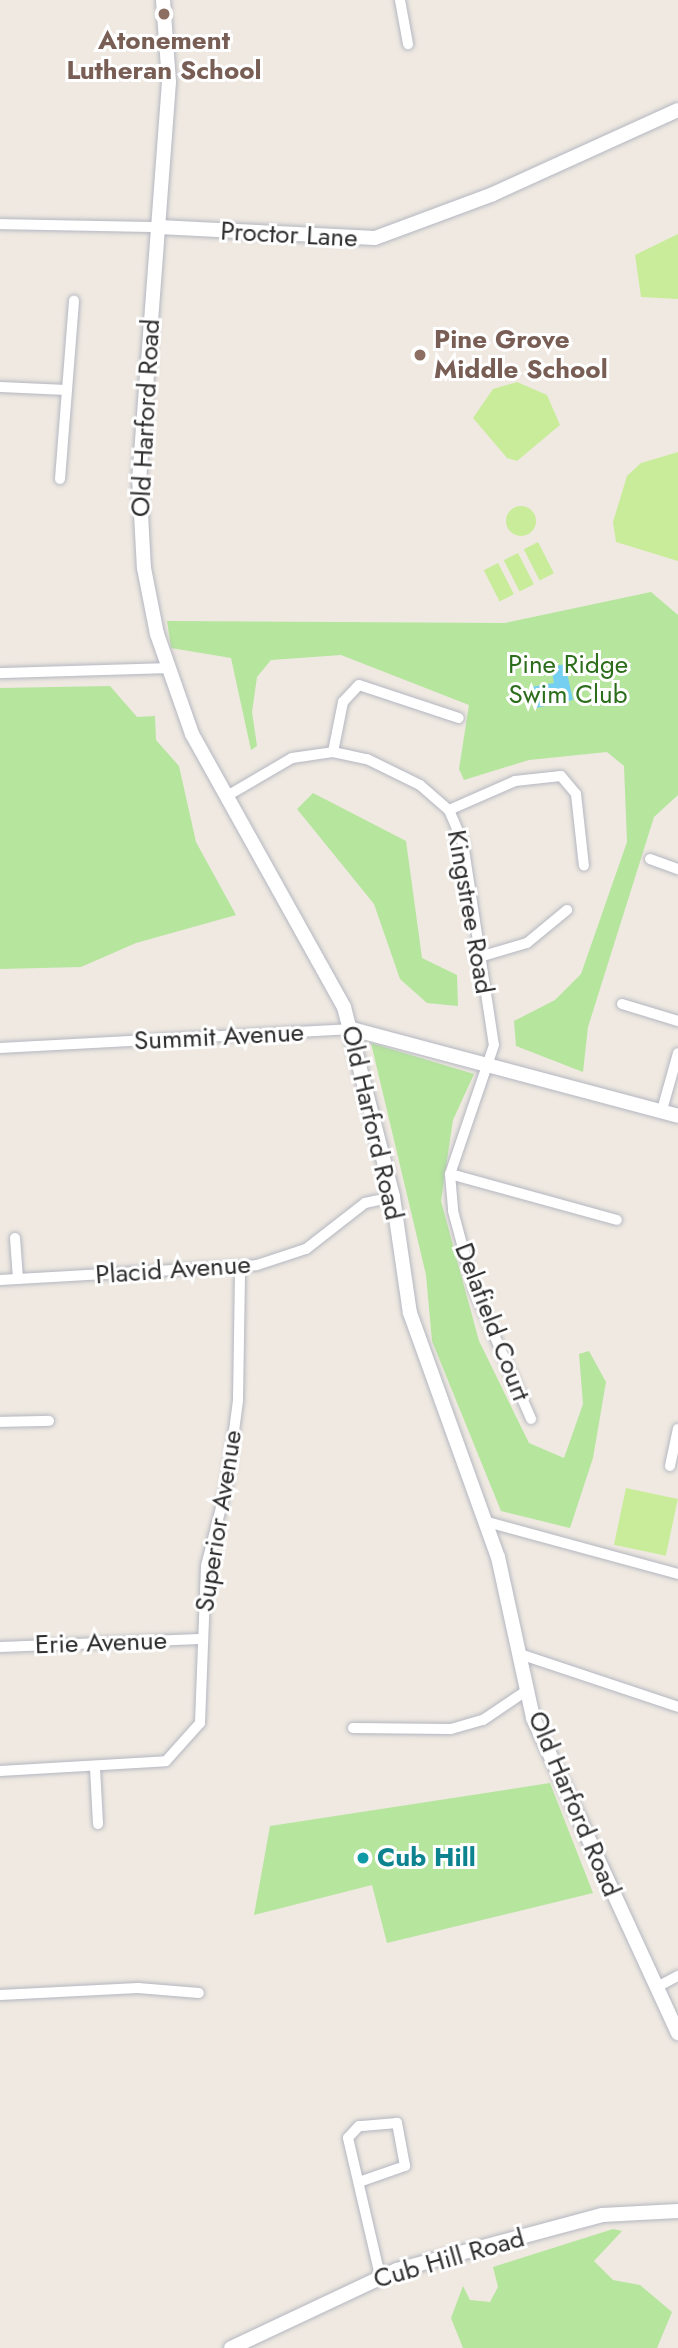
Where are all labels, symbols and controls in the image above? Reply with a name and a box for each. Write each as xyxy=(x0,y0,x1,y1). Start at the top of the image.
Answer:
marker: Atonement Lutheran School xyxy=(156,6,172,22)
place label: Atonement Lutheran School xyxy=(66,25,262,86)
street label: Proctor Lane xyxy=(220,216,358,254)
street label: Old Harford Road xyxy=(125,318,167,518)
place label: Pine Grove Middle School xyxy=(434,324,608,386)
marker: Pine Grove Middle School xyxy=(412,347,428,363)
park label: Pine Ridge Swim Club xyxy=(508,649,628,710)
street label: Kingstree Road xyxy=(440,828,500,996)
street label: Summit Avenue xyxy=(133,1017,305,1057)
street label: Old Harford Road xyxy=(334,1023,410,1223)
street label: Delafield Court xyxy=(448,1239,536,1405)
street label: Placid Avenue xyxy=(94,1249,252,1291)
street label: Superior Avenue xyxy=(189,1428,249,1614)
street label: Erie Avenue xyxy=(34,1625,168,1661)
street label: Old Harford Road xyxy=(521,1707,627,1901)
place label: Cub Hill xyxy=(377,1842,476,1874)
marker: Cub Hill xyxy=(355,1850,371,1866)
street label: Cub Hill Road xyxy=(370,2223,528,2295)

